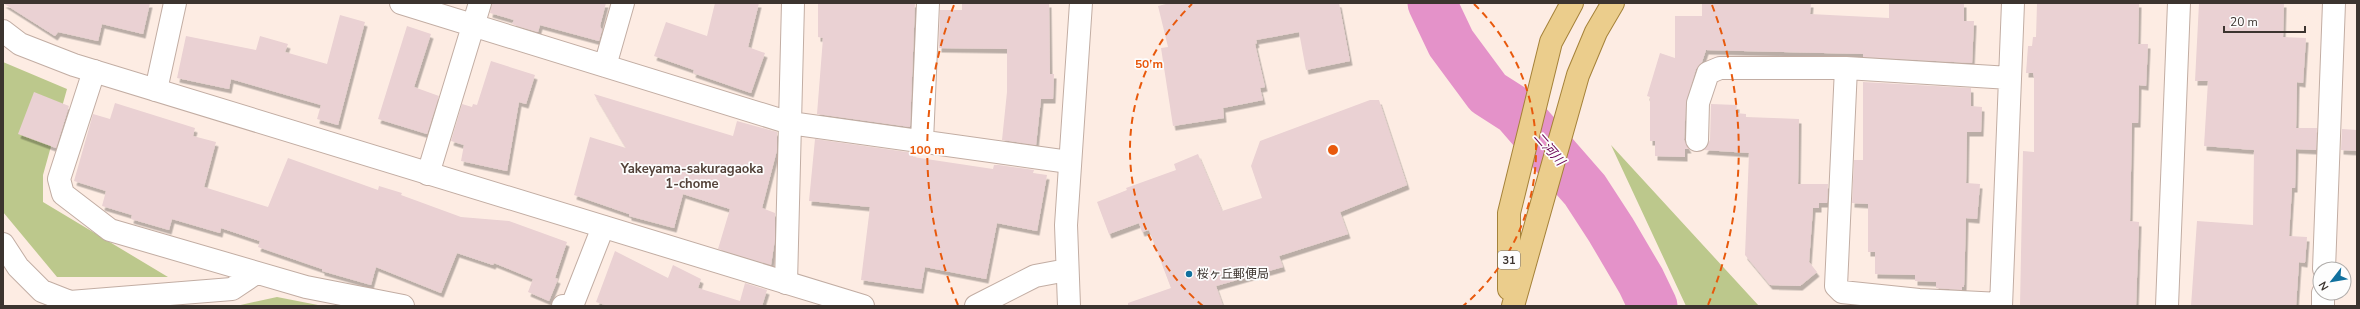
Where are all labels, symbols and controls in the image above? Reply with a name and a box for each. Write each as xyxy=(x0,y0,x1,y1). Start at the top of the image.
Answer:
scale bar xyxy=(2224,8,2305,34)
text: 20 m xyxy=(2230,14,2258,30)
text: 50 m xyxy=(1135,56,1163,72)
water label: 二河川 xyxy=(1529,128,1570,171)
text: 100 m xyxy=(909,142,945,158)
centre of rings xyxy=(1326,143,1340,157)
district label: Yakeyama-sakuragaoka 1-chome xyxy=(620,160,763,193)
road number: 31 xyxy=(1498,251,1520,269)
north arrow xyxy=(2312,261,2352,301)
place label: 桜ヶ丘郵便局 xyxy=(1197,266,1269,282)
marker: 桜ヶ丘郵便局 xyxy=(1184,269,1194,279)
text: N xyxy=(2315,279,2332,293)

